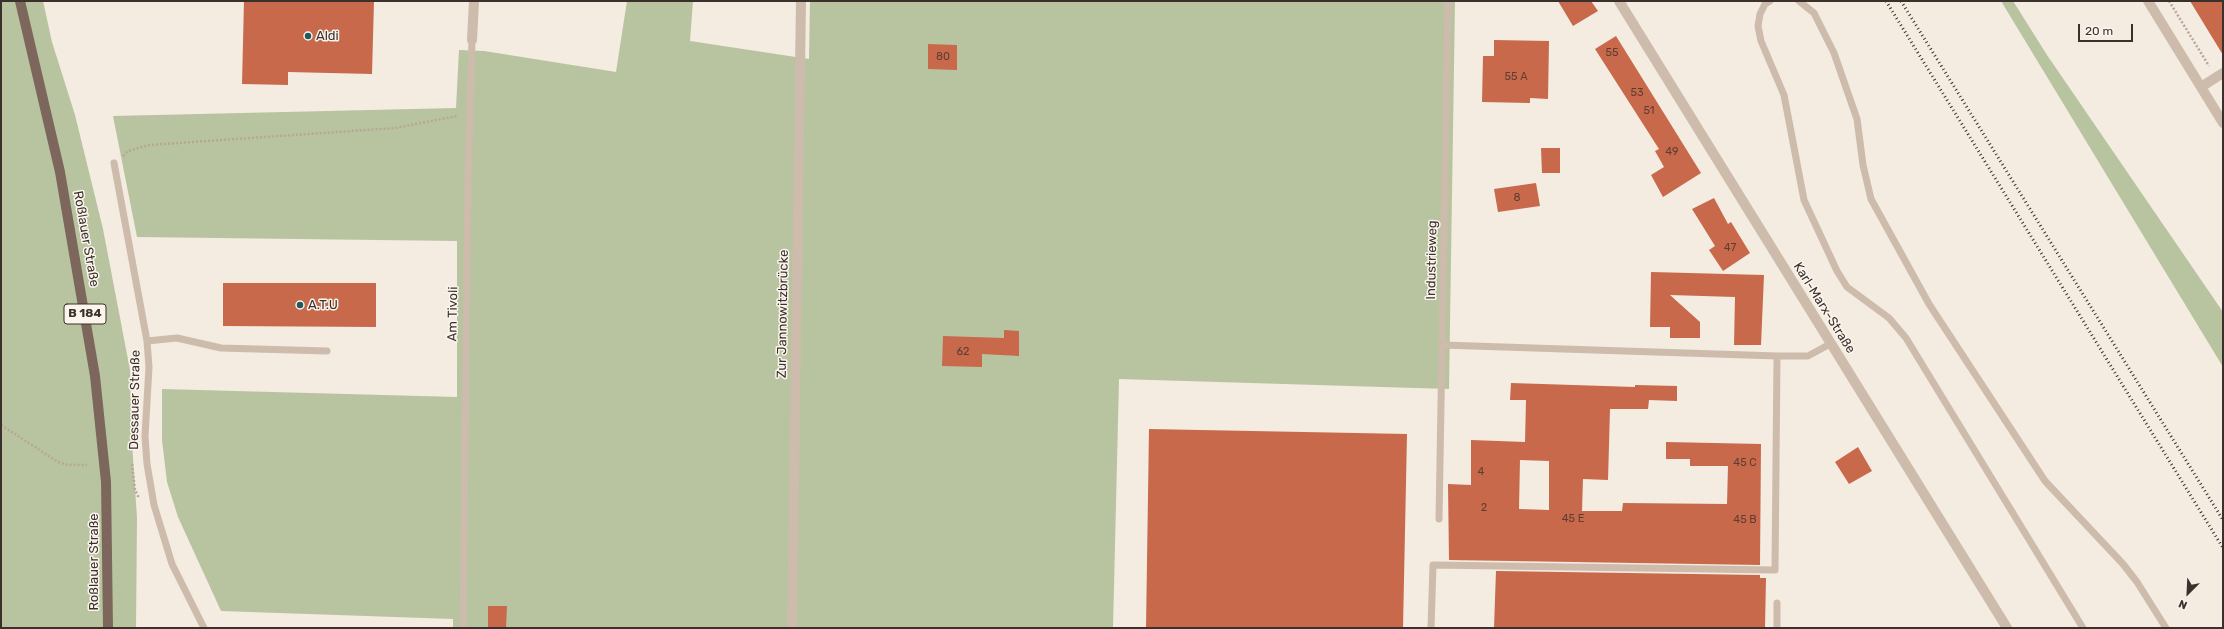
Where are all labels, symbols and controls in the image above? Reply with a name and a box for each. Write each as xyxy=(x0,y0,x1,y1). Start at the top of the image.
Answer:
scale bar xyxy=(2080,16,2135,42)
text: 20 m xyxy=(2085,24,2113,38)
place label: Aldi xyxy=(316,28,339,44)
marker: Aldi xyxy=(303,31,313,41)
house number: 55 xyxy=(1605,46,1619,60)
house number: 80 xyxy=(936,50,950,64)
house number: 55 A xyxy=(1504,70,1528,84)
house number: 53 xyxy=(1630,86,1644,100)
house number: 51 xyxy=(1643,104,1655,118)
house number: 49 xyxy=(1665,145,1679,159)
street label: Roßlauer Straße xyxy=(70,190,102,288)
house number: 8 xyxy=(1514,191,1520,205)
street label: Industrieweg xyxy=(1424,220,1440,300)
house number: 47 xyxy=(1724,241,1736,255)
street label: Zur Jannowitzbrücke xyxy=(774,250,792,378)
street label: Karl-Marx-Straße xyxy=(1790,260,1858,356)
street label: Am Tivoli xyxy=(445,286,461,342)
place label: A.T.U xyxy=(308,297,338,313)
marker: A.T.U xyxy=(295,300,305,310)
road number: B 184 xyxy=(64,304,106,324)
house number: 62 xyxy=(956,345,970,359)
street label: Dessauer Straße xyxy=(126,350,144,450)
house number: 45 C xyxy=(1733,456,1757,470)
house number: 4 xyxy=(1478,465,1484,479)
house number: 2 xyxy=(1481,501,1487,515)
house number: 45 E xyxy=(1562,512,1584,526)
street label: Roßlauer Straße xyxy=(86,513,102,611)
house number: 45 B xyxy=(1733,513,1757,527)
north arrow xyxy=(2168,573,2208,613)
text: N xyxy=(2177,597,2189,612)

